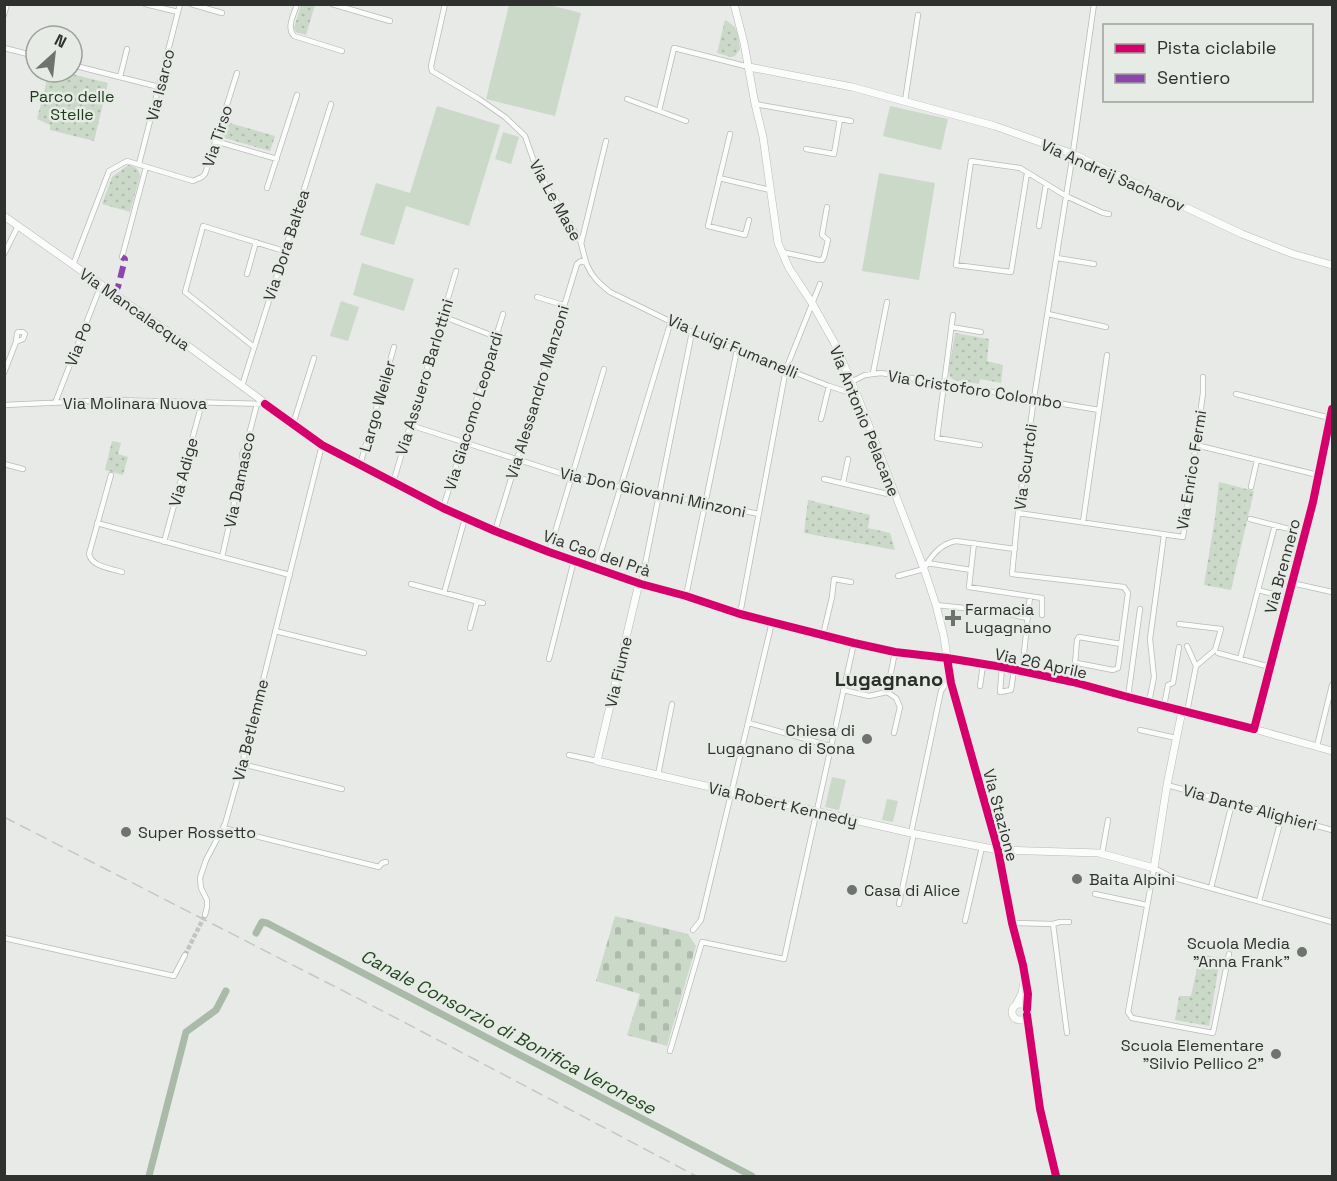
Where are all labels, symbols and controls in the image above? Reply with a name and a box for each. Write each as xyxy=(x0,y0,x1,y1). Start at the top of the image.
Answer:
north arrow xyxy=(24,24,84,84)
legend xyxy=(1103,24,1313,102)
text: N xyxy=(51,29,70,53)
text: Pista ciclabile xyxy=(1157,36,1276,59)
street label: Via Isarco xyxy=(141,47,180,123)
text: Sentiero xyxy=(1157,66,1230,89)
park label: Parco delle Stelle xyxy=(29,86,115,125)
street label: Via Tirso xyxy=(198,102,237,170)
street label: Via Andreij Sacharov xyxy=(1037,134,1188,217)
street label: Via Le Mase xyxy=(524,156,587,245)
street label: Via Dora Baltea xyxy=(259,187,314,304)
street label: Via Mancalacqua xyxy=(75,263,194,355)
street label: Via Assuero Barlottini xyxy=(391,296,458,458)
street label: Via Alessandro Manzoni xyxy=(501,303,574,482)
street label: Via Luigi Fumanelli xyxy=(664,309,801,384)
street label: Via Po xyxy=(60,319,97,370)
street label: Via Giacomo Leopardi xyxy=(439,329,508,493)
street label: Via Antonio Pelacane xyxy=(825,343,904,500)
street label: Largo Weiler xyxy=(354,358,401,454)
street label: Via Cristoforo Colombo xyxy=(886,365,1064,414)
street label: Via Molinara Nuova xyxy=(63,393,207,414)
street label: Via Enrico Fermi xyxy=(1172,409,1211,532)
street label: Via Scurtoli xyxy=(1009,422,1042,512)
street label: Via Damasco xyxy=(219,430,260,530)
street label: Via Adige xyxy=(164,435,203,509)
street label: Via Don Giovanni Minzoni xyxy=(558,462,748,523)
street label: Via Brennero xyxy=(1260,516,1305,616)
street label: Via Cao del Prà xyxy=(540,525,654,582)
place label: Farmacia Lugagnano xyxy=(965,599,1052,638)
marker: Farmacia Lugagnano xyxy=(946,611,960,625)
street label: Via Fiume xyxy=(600,634,637,710)
street label: Via 26 Aprile xyxy=(993,643,1089,684)
district label: Lugagnano xyxy=(835,666,943,692)
street label: Via Betlemme xyxy=(228,677,273,783)
place label: Chiesa di Lugagnano di Sona xyxy=(707,720,855,759)
marker: Chiesa di Lugagnano di Sona xyxy=(860,732,874,746)
street label: Via Stazione xyxy=(978,767,1023,864)
street label: Via Robert Kennedy xyxy=(706,777,860,832)
street label: Via Dante Alighieri xyxy=(1180,779,1319,836)
place label: Super Rossetto xyxy=(138,822,256,843)
marker: Super Rossetto xyxy=(119,825,133,839)
place label: Baita Alpini xyxy=(1089,869,1175,890)
marker: Baita Alpini xyxy=(1070,872,1084,886)
place label: Casa di Alice xyxy=(864,880,960,901)
marker: Casa di Alice xyxy=(845,883,859,897)
place label: Scuola Media "Anna Frank" xyxy=(1187,933,1290,972)
water label: Canale Consorzio di Bonifica Veronese xyxy=(357,944,661,1120)
marker: Scuola Media "Anna Frank" xyxy=(1295,945,1309,959)
place label: Scuola Elementare "Silvio Pellico 2" xyxy=(1121,1035,1264,1074)
marker: Scuola Elementare "Silvio Pellico 2" xyxy=(1269,1047,1283,1061)

